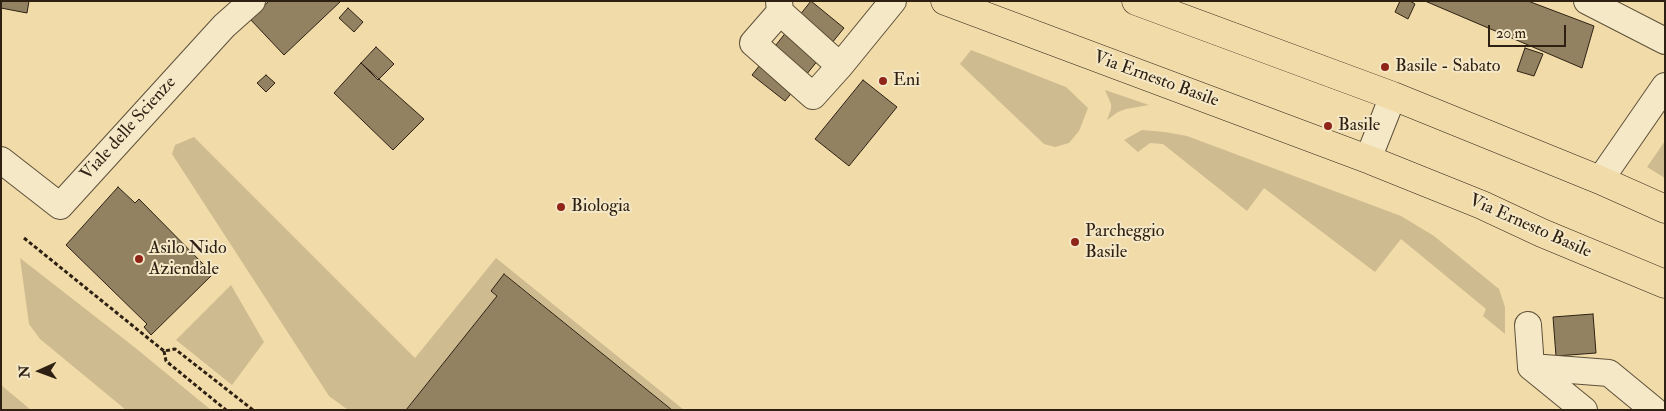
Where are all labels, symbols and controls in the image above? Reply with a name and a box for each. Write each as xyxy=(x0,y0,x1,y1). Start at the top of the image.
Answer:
scale bar xyxy=(1491,15,1568,47)
text: 20 m xyxy=(1496,24,1526,43)
street label: Via Ernesto Basile xyxy=(1090,47,1222,113)
place label: Basile - Sabato xyxy=(1395,56,1500,78)
marker: Basile - Sabato xyxy=(1379,61,1391,73)
place label: Eni xyxy=(893,70,920,92)
street label: Viale delle Scienze xyxy=(77,73,181,185)
marker: Eni xyxy=(877,75,889,87)
place label: Basile xyxy=(1338,115,1380,137)
marker: Basile xyxy=(1322,120,1334,132)
street label: Via Ernesto Basile xyxy=(1465,190,1595,264)
place label: Biologia xyxy=(571,196,630,218)
marker: Biologia xyxy=(555,201,567,213)
place label: Parcheggio Basile xyxy=(1085,221,1164,264)
marker: Parcheggio Basile xyxy=(1069,236,1081,248)
place label: Asilo Nido Aziendale xyxy=(149,238,227,280)
marker: Asilo Nido Aziendale xyxy=(133,253,145,265)
north arrow xyxy=(15,346,65,396)
text: N xyxy=(16,365,33,378)

